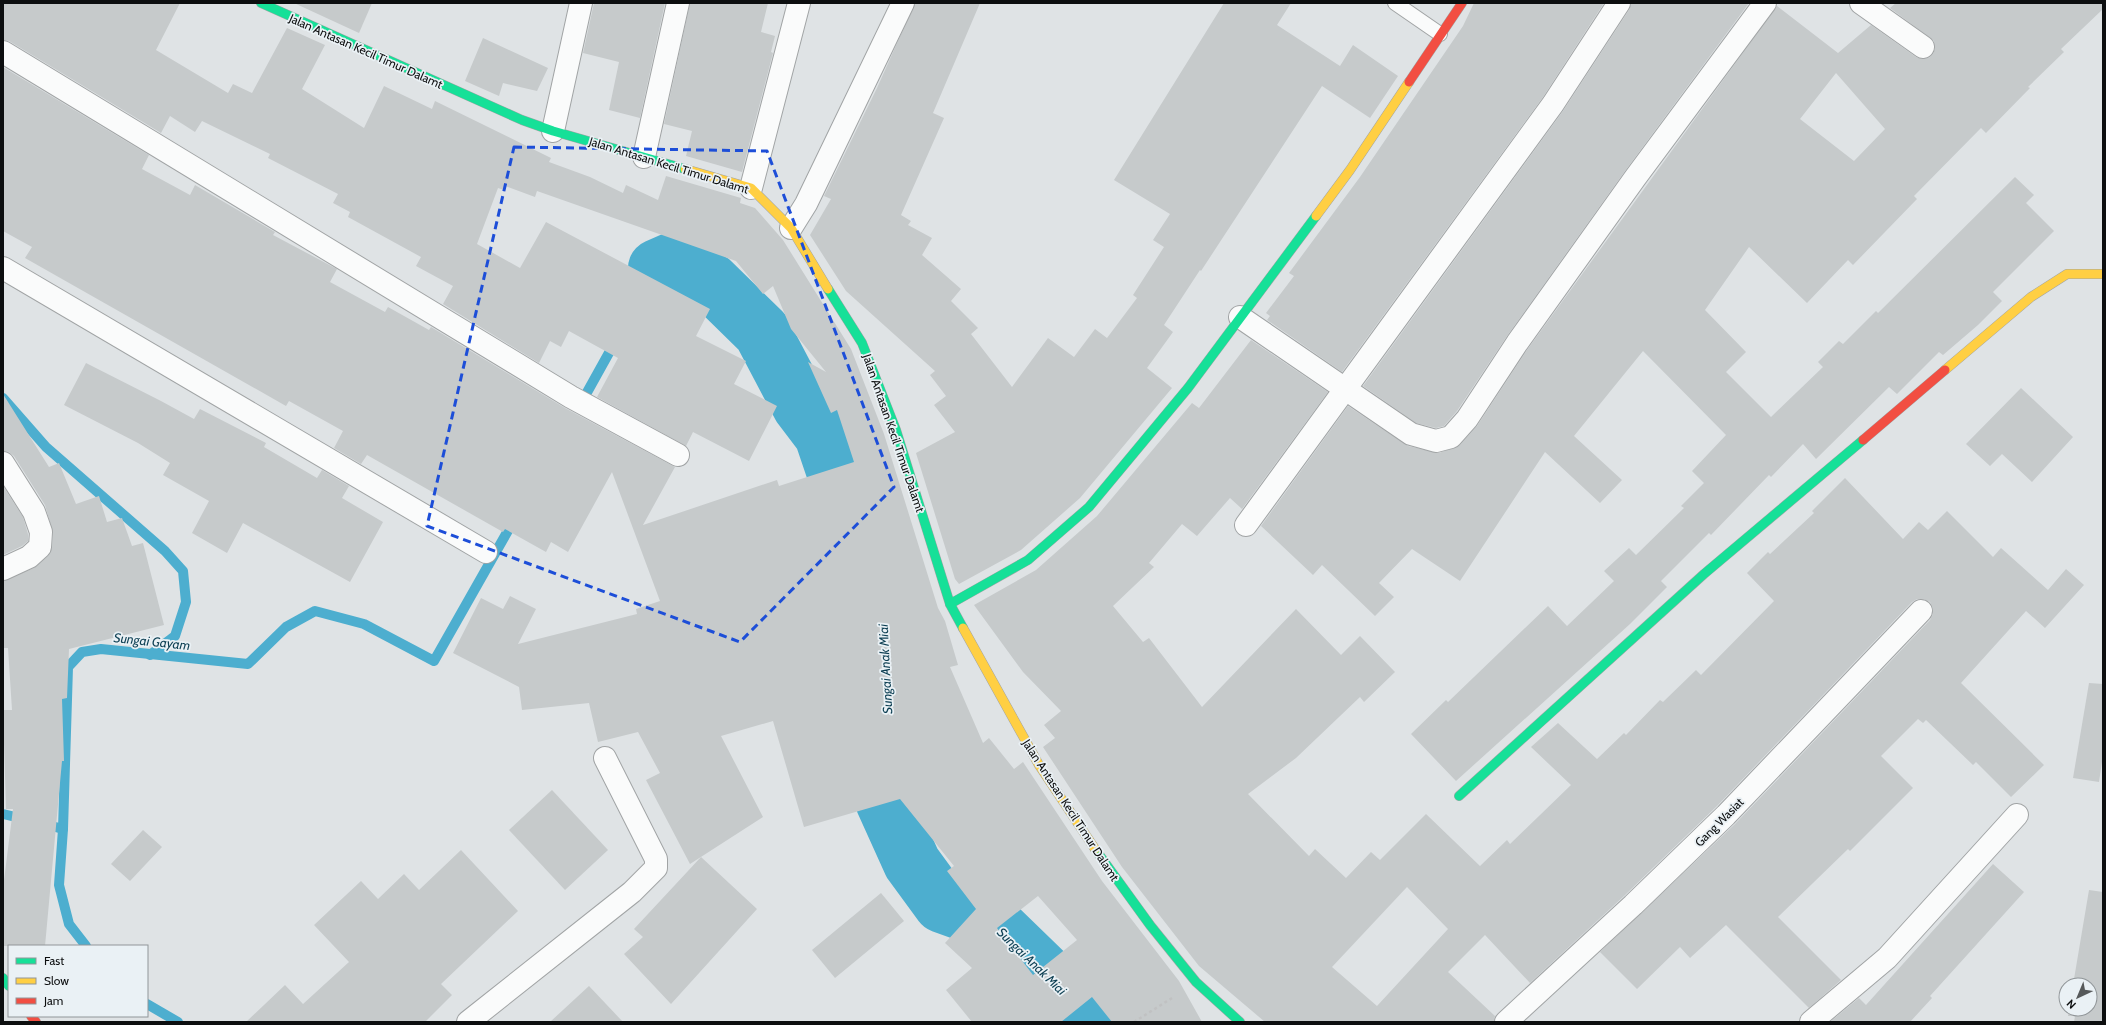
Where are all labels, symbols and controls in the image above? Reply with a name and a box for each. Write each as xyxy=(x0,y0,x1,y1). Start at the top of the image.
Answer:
street label: Jalan Antasan Kecil Timur Dalamt xyxy=(286,10,445,92)
street label: Jalan Antasan Kecil Timur Dalamt xyxy=(586,133,751,196)
street label: Jalan Antasan Kecil Timur Dalamt xyxy=(860,351,928,514)
water label: Sungai Anak Miai xyxy=(875,623,895,714)
water label: Sungai Gayam xyxy=(113,629,191,653)
street label: Jalan Antasan Kecil Timur Dalamt xyxy=(1019,735,1123,884)
street label: Gang Wasiat xyxy=(1691,794,1747,850)
water label: Sungai Anak Miai xyxy=(994,924,1070,998)
legend xyxy=(8,945,148,1017)
text: Fast xyxy=(44,953,64,968)
text: Slow xyxy=(44,973,69,988)
north arrow xyxy=(2058,977,2098,1017)
text: Jam xyxy=(43,993,63,1008)
text: N xyxy=(2063,996,2079,1012)

